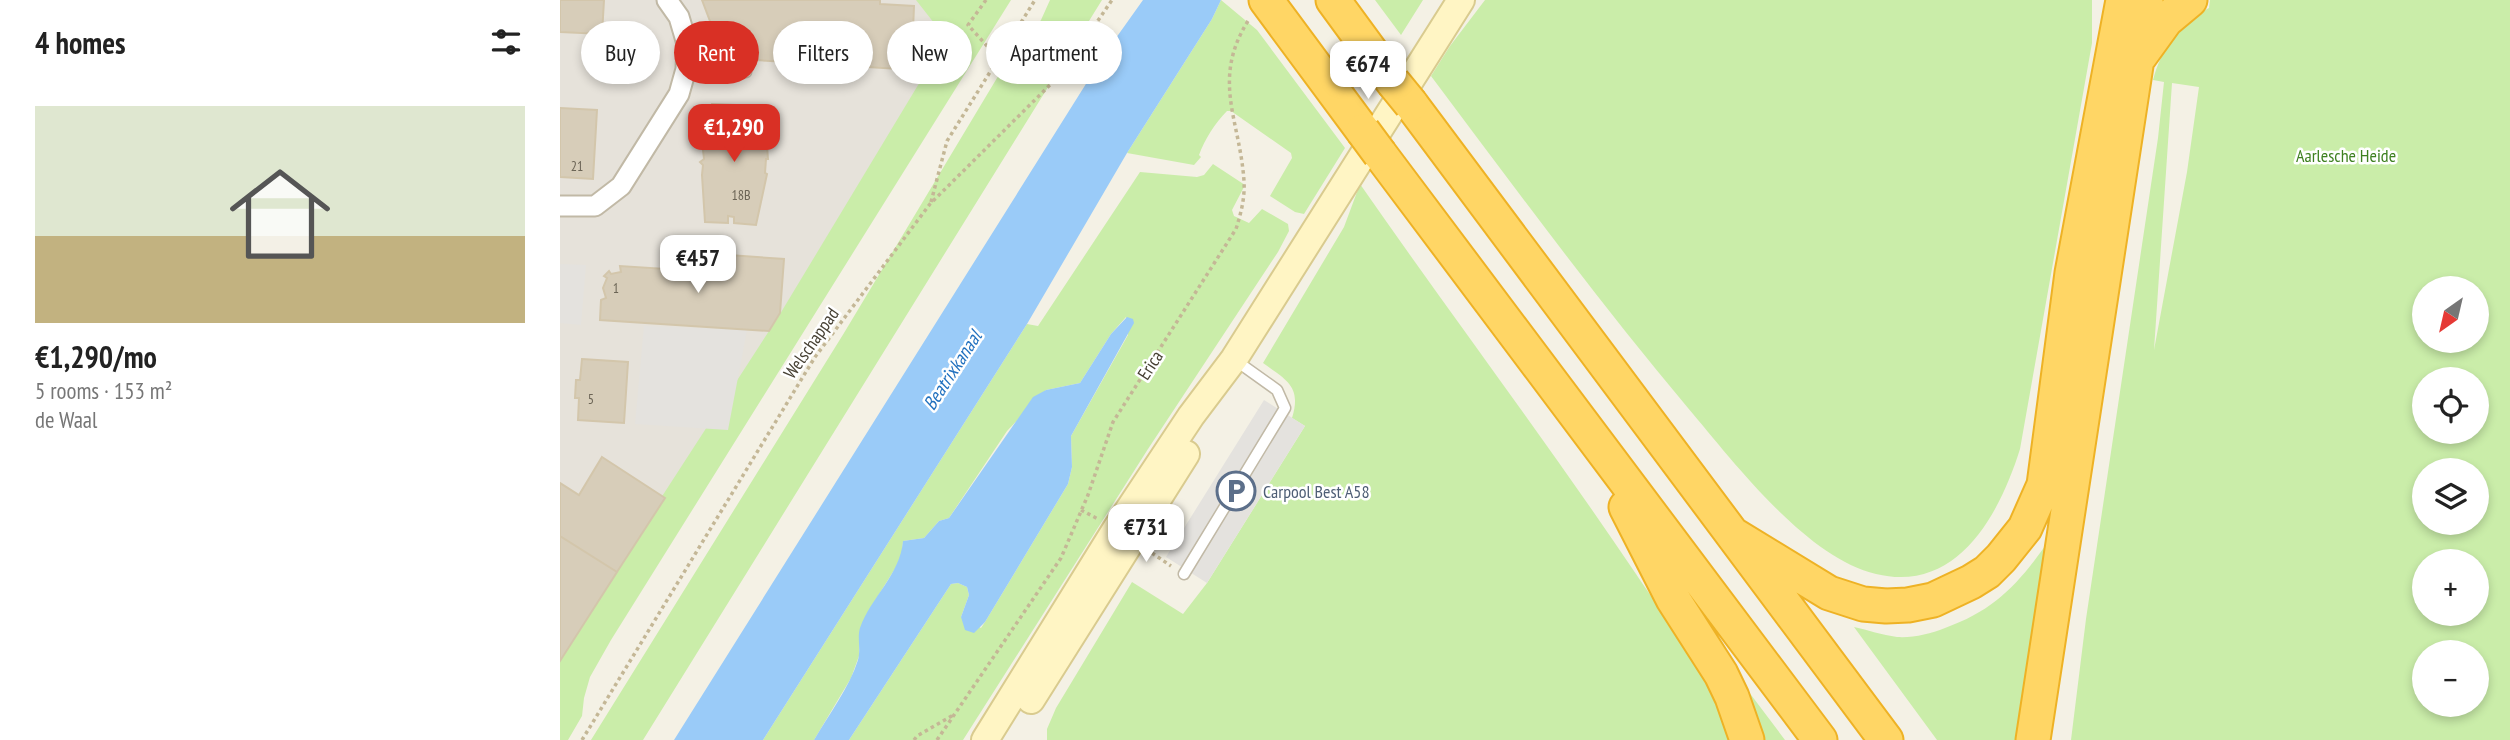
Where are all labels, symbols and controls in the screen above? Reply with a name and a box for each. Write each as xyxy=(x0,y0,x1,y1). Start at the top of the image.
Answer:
chip: Buy xyxy=(581,21,660,84)
chip: Rent xyxy=(674,21,759,84)
chip: Filters xyxy=(773,21,873,84)
chip: New xyxy=(887,21,972,84)
chip: Apartment xyxy=(986,21,1122,84)
text: 4 homes xyxy=(35,23,126,62)
icon: filters xyxy=(487,23,525,61)
pin: €674 xyxy=(1327,42,1409,101)
text: €674 xyxy=(1346,49,1390,78)
pin: €1,290 xyxy=(677,104,791,164)
text: €1,290 xyxy=(704,112,764,141)
park label: Aarlesche Heide xyxy=(2296,144,2396,167)
icon: home xyxy=(217,151,343,277)
house number: 21 xyxy=(571,157,583,175)
house number: 18B xyxy=(731,186,751,204)
pin: €457 xyxy=(657,236,739,295)
text: €457 xyxy=(676,243,720,272)
north arrow xyxy=(2412,276,2488,354)
map controls xyxy=(2412,276,2489,717)
house number: 1 xyxy=(613,279,619,297)
street label: Welschappad xyxy=(778,303,844,383)
water label: Beatrixkanaal xyxy=(918,325,987,414)
text: €1,290/mo xyxy=(35,337,157,376)
street label: Erica xyxy=(1132,346,1168,384)
button: locate xyxy=(2412,367,2489,444)
text: 5 rooms · 153 m² xyxy=(35,376,172,405)
house number: 5 xyxy=(588,390,594,408)
text: de Waal xyxy=(35,405,97,434)
button: layers xyxy=(2412,458,2489,535)
parking icon: Carpool Best A58 xyxy=(1215,470,1257,512)
place label: Carpool Best A58 xyxy=(1263,480,1370,503)
pin: €731 xyxy=(1105,504,1187,564)
text: €731 xyxy=(1124,512,1168,541)
button: + xyxy=(2412,549,2489,626)
button: − xyxy=(2412,640,2489,717)

